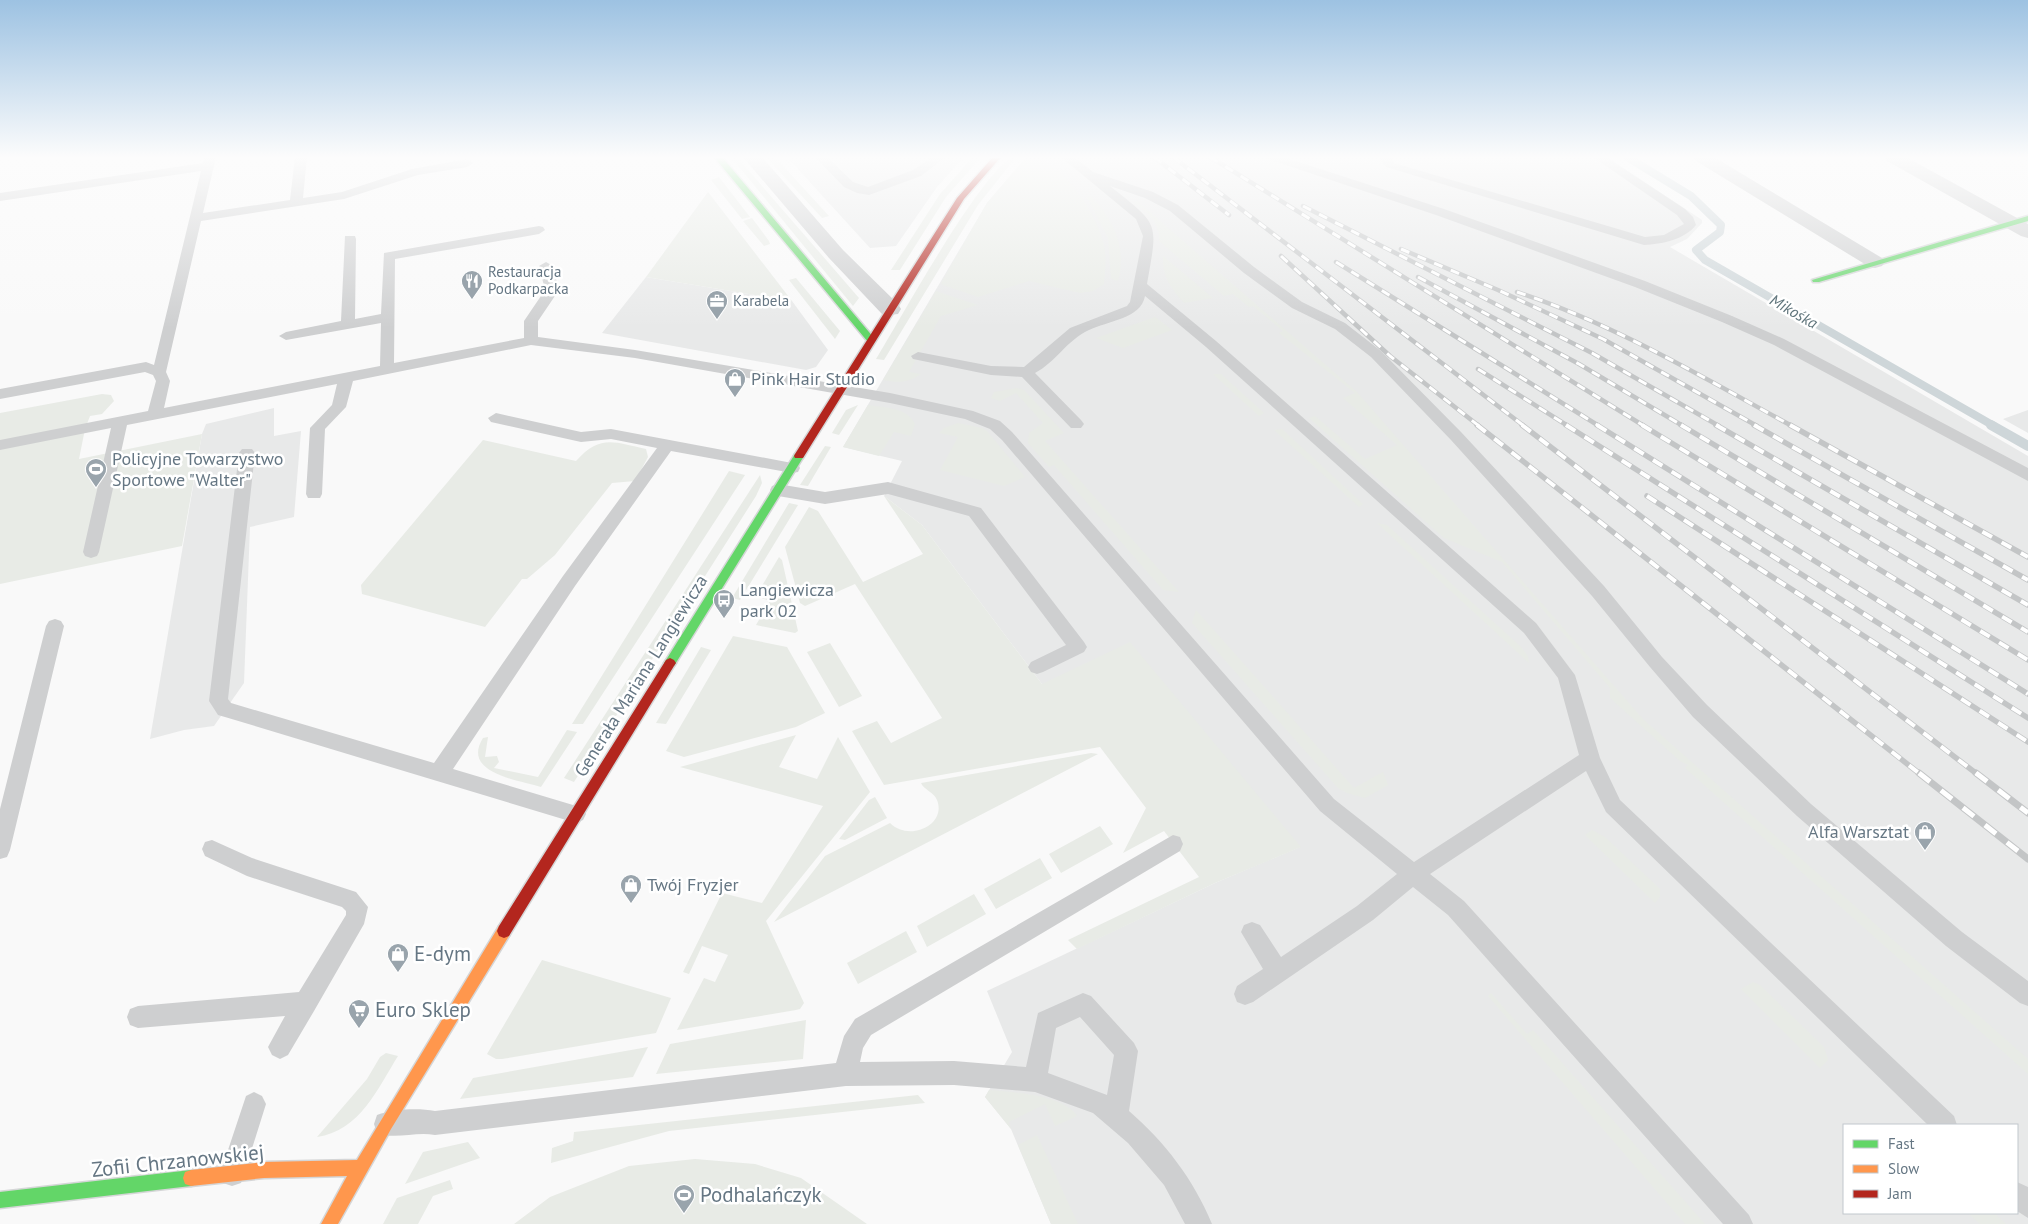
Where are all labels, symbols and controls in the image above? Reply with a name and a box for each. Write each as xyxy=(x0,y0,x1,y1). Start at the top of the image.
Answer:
place label: Restauracja Podkarpacka xyxy=(488,262,569,298)
restaurant icon: Restauracja Podkarpacka xyxy=(460,269,484,300)
office icon: Karabela xyxy=(705,289,729,320)
water label: Mikośka xyxy=(1767,289,1822,333)
place label: Karabela xyxy=(733,291,789,310)
shop icon: Pink Hair Studio xyxy=(723,367,747,398)
place label: Pink Hair Studio xyxy=(751,367,875,390)
place label: Policyjne Towarzystwo Sportowe "Walter" xyxy=(112,447,284,491)
sports icon: Policyjne Towarzystwo Sportowe "Walter" xyxy=(84,457,108,488)
street label: Generała Mariana Langiewicza xyxy=(569,570,712,781)
place label: Langiewicza park 02 xyxy=(740,578,834,622)
bus stop icon: Langiewicza park 02 xyxy=(712,588,736,619)
place label: Alfa Warsztat xyxy=(1808,820,1909,843)
shop icon: Alfa Warsztat xyxy=(1913,820,1937,851)
shop icon: Twój Fryzjer xyxy=(619,873,643,904)
place label: Twój Fryzjer xyxy=(647,873,739,896)
place label: E-dym xyxy=(414,940,471,967)
shop icon: E-dym xyxy=(386,942,410,973)
place label: Euro Sklep xyxy=(375,996,471,1023)
supermarket icon: Euro Sklep xyxy=(347,998,371,1029)
legend xyxy=(1843,1124,2018,1214)
text: Fast xyxy=(1888,1134,1915,1153)
street label: Zofii Chrzanowskiej xyxy=(90,1138,266,1183)
text: Slow xyxy=(1888,1159,1919,1178)
place label: Podhalańczyk xyxy=(700,1181,822,1208)
sports icon: Podhalańczyk xyxy=(672,1183,696,1214)
text: Jam xyxy=(1887,1184,1912,1203)

